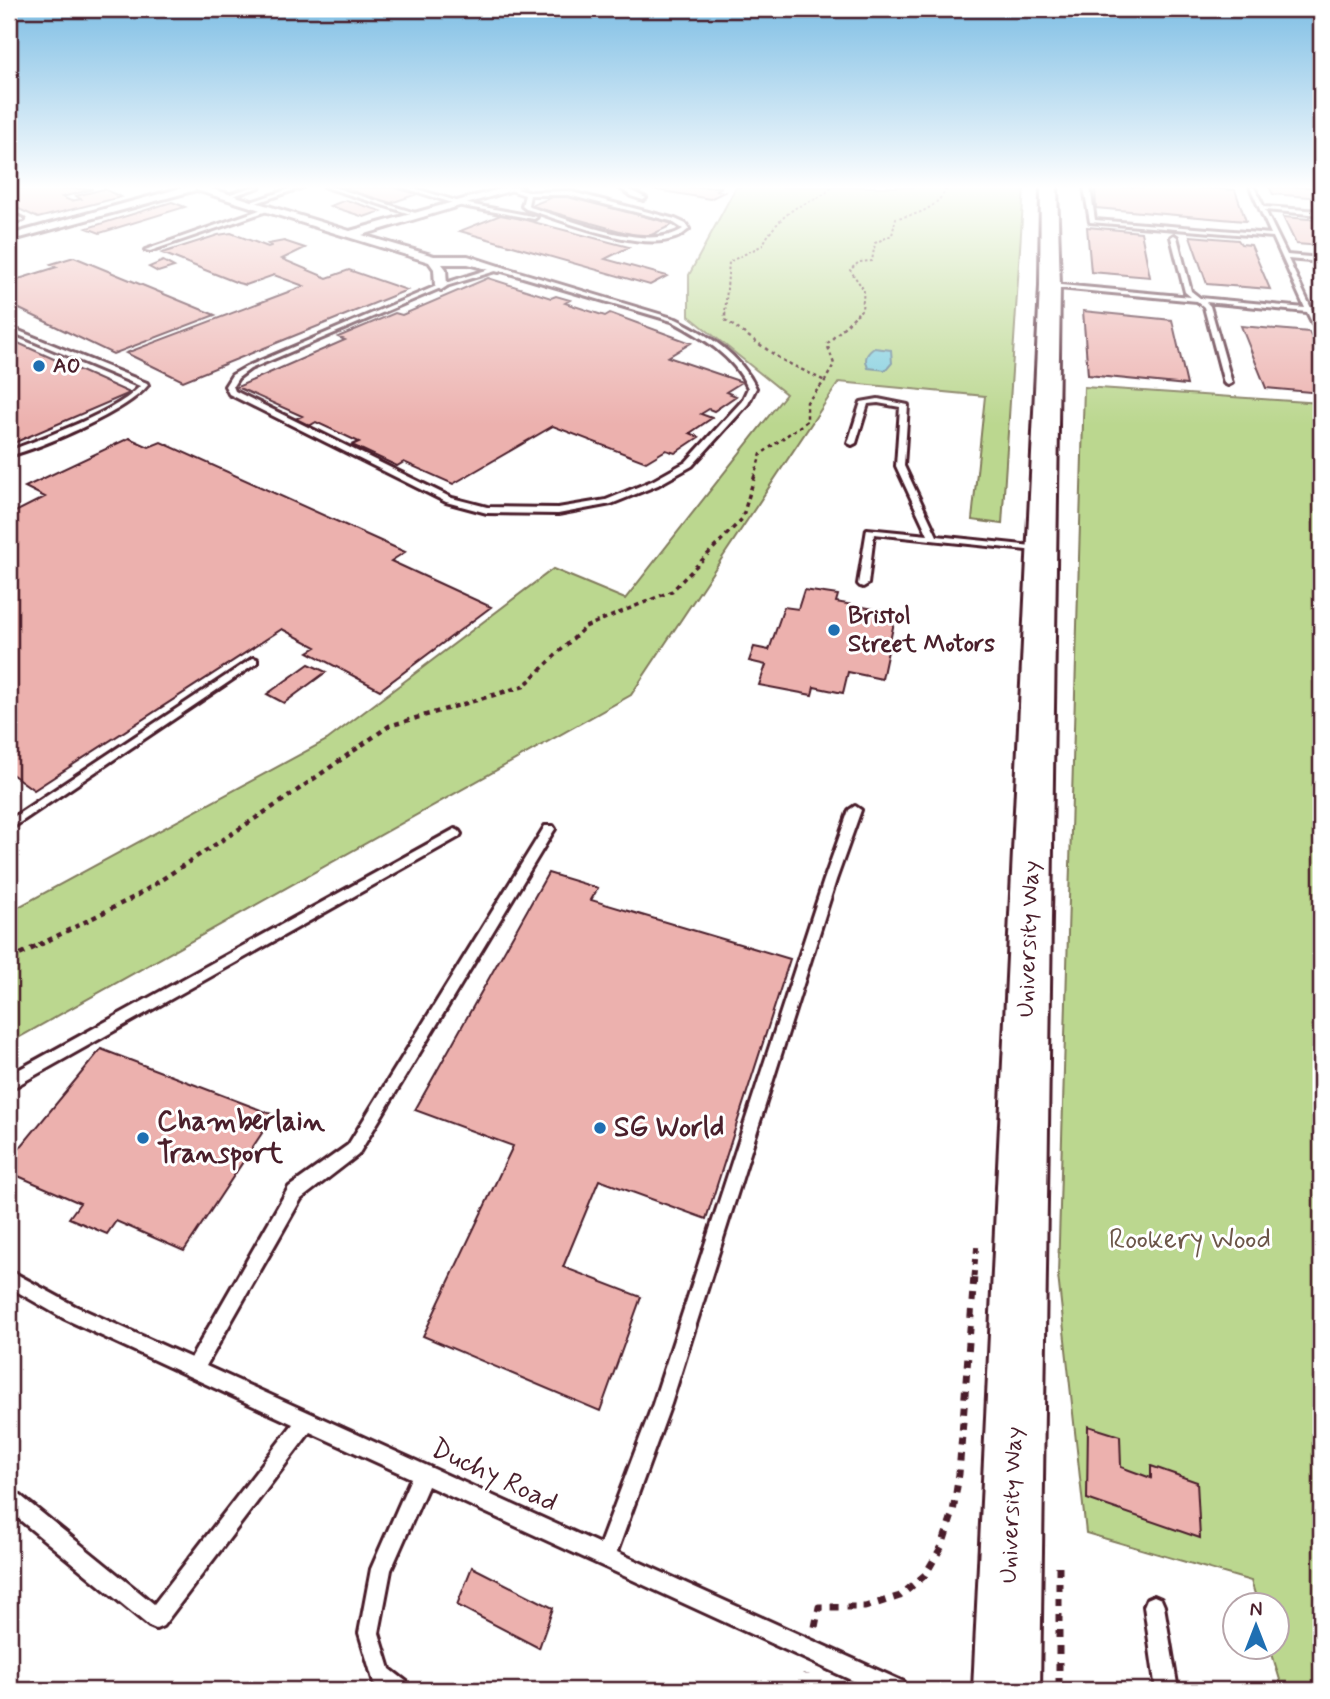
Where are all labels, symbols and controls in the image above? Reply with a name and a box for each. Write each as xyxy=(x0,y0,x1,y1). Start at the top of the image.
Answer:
place label: AO xyxy=(53,352,80,380)
marker: AO xyxy=(31,358,47,374)
place label: Bristol Street Motors xyxy=(848,601,995,660)
marker: Bristol Street Motors xyxy=(826,622,842,638)
street label: University Way xyxy=(1011,860,1047,1018)
place label: Chamberlain Transport xyxy=(157,1104,326,1173)
place label: SG World xyxy=(614,1110,724,1147)
marker: SG World xyxy=(592,1120,608,1136)
marker: Chamberlain Transport xyxy=(135,1130,151,1146)
park label: Rookery Wood xyxy=(1109,1222,1271,1259)
street label: University Way xyxy=(994,1426,1030,1584)
street label: Duchy Road xyxy=(425,1430,563,1522)
north arrow xyxy=(1222,1590,1292,1660)
text: N xyxy=(1250,1598,1262,1623)

